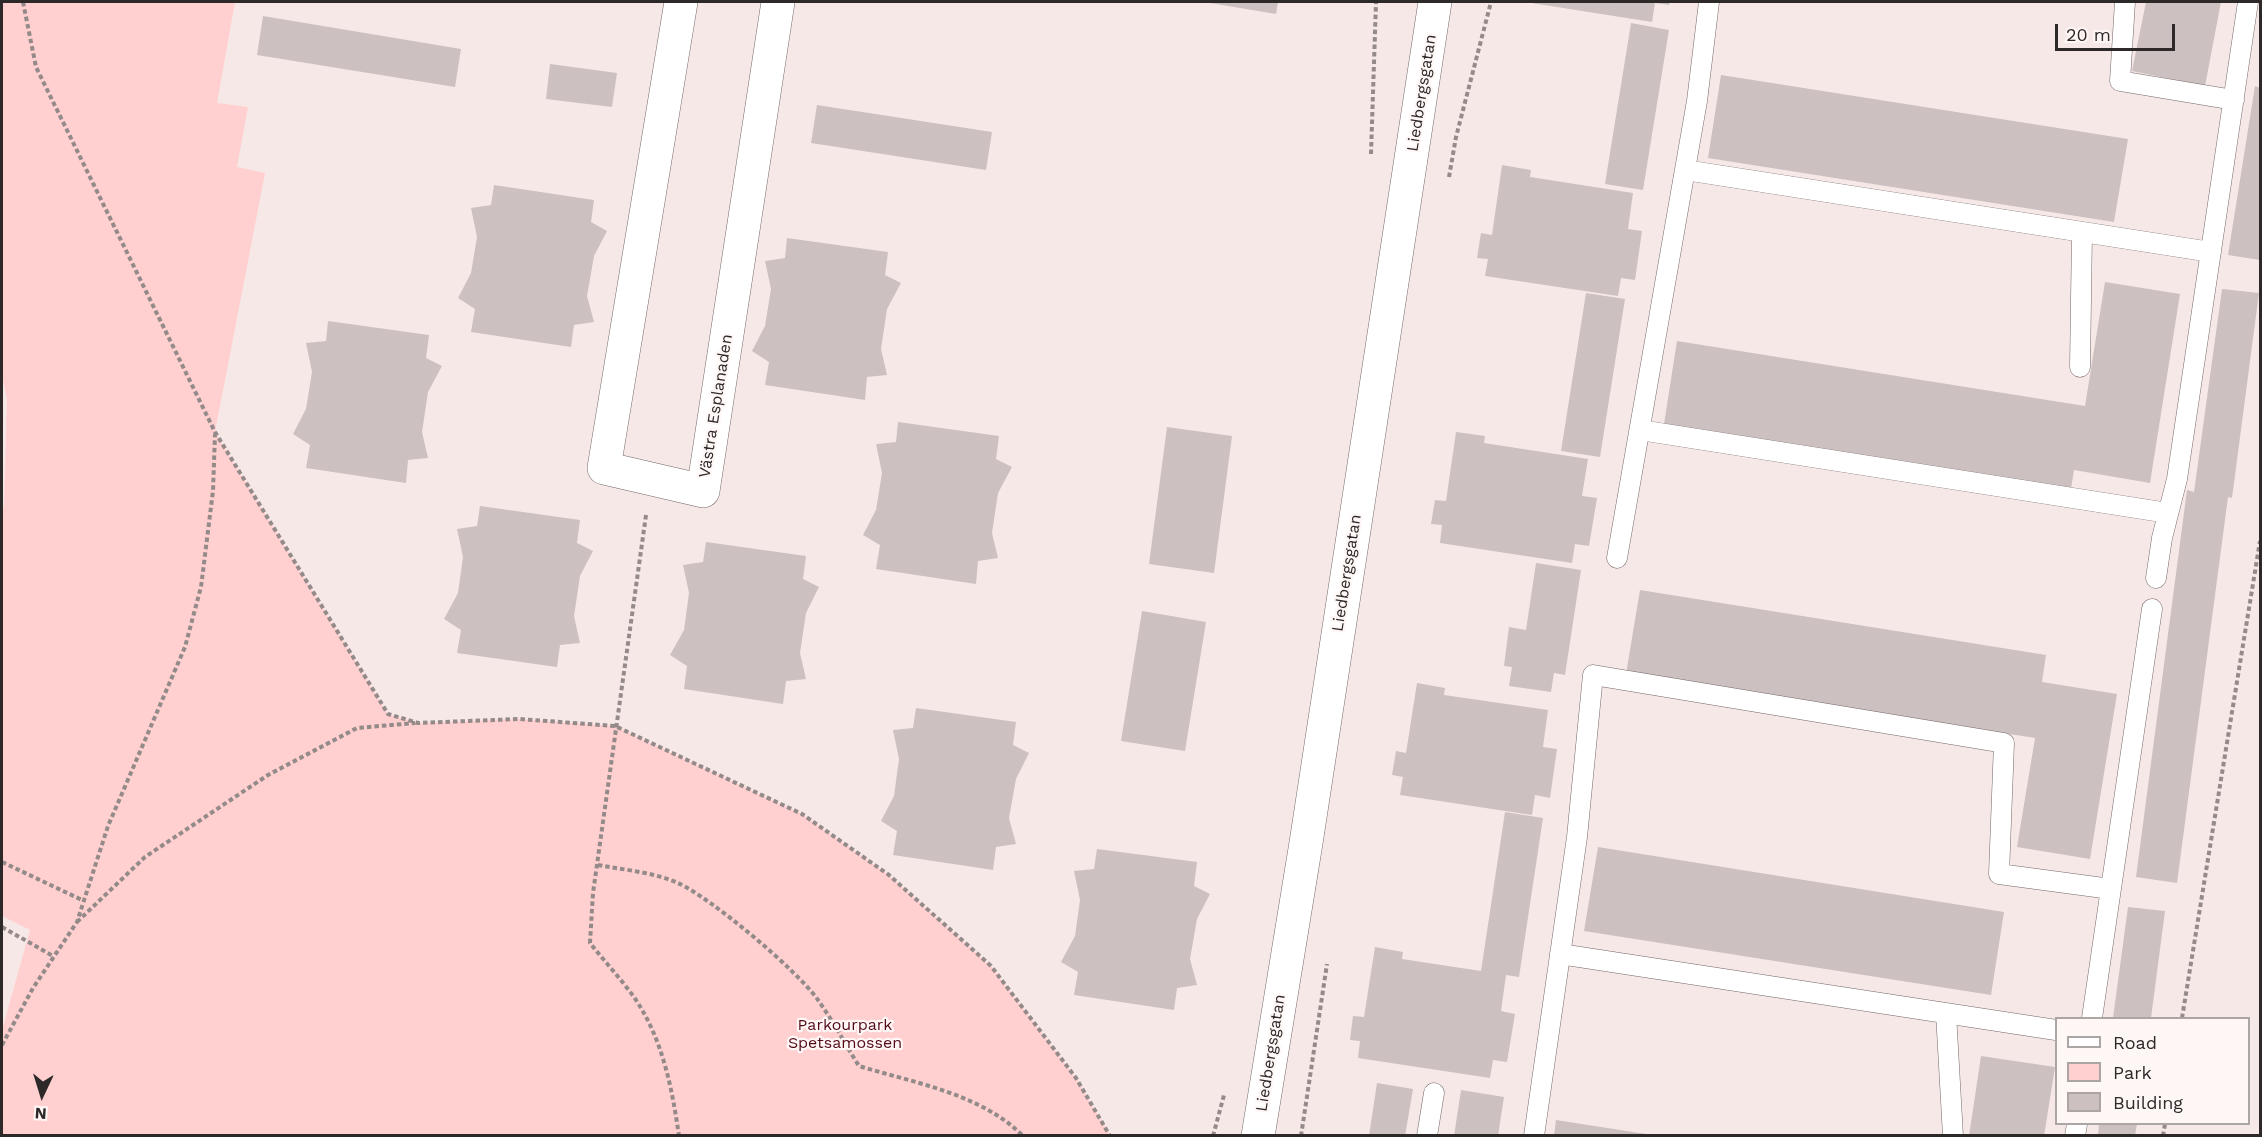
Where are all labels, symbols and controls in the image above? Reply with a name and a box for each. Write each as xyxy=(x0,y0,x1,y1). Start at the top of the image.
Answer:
scale bar xyxy=(2058,12,2178,50)
text: 20 m xyxy=(2066,24,2111,45)
street label: Liedbergsgatan xyxy=(1403,33,1441,153)
street label: Västra Esplanaden xyxy=(695,333,737,479)
street label: Liedbergsgatan xyxy=(1328,513,1366,633)
street label: Liedbergsgatan xyxy=(1252,993,1290,1113)
park label: Parkourpark Spetsamossen xyxy=(788,1015,902,1053)
legend xyxy=(2055,1017,2250,1125)
text: Road xyxy=(2113,1032,2157,1053)
text: Park xyxy=(2113,1062,2152,1083)
north arrow xyxy=(12,1065,72,1125)
text: Building xyxy=(2113,1092,2183,1113)
text: N xyxy=(34,1104,47,1123)

